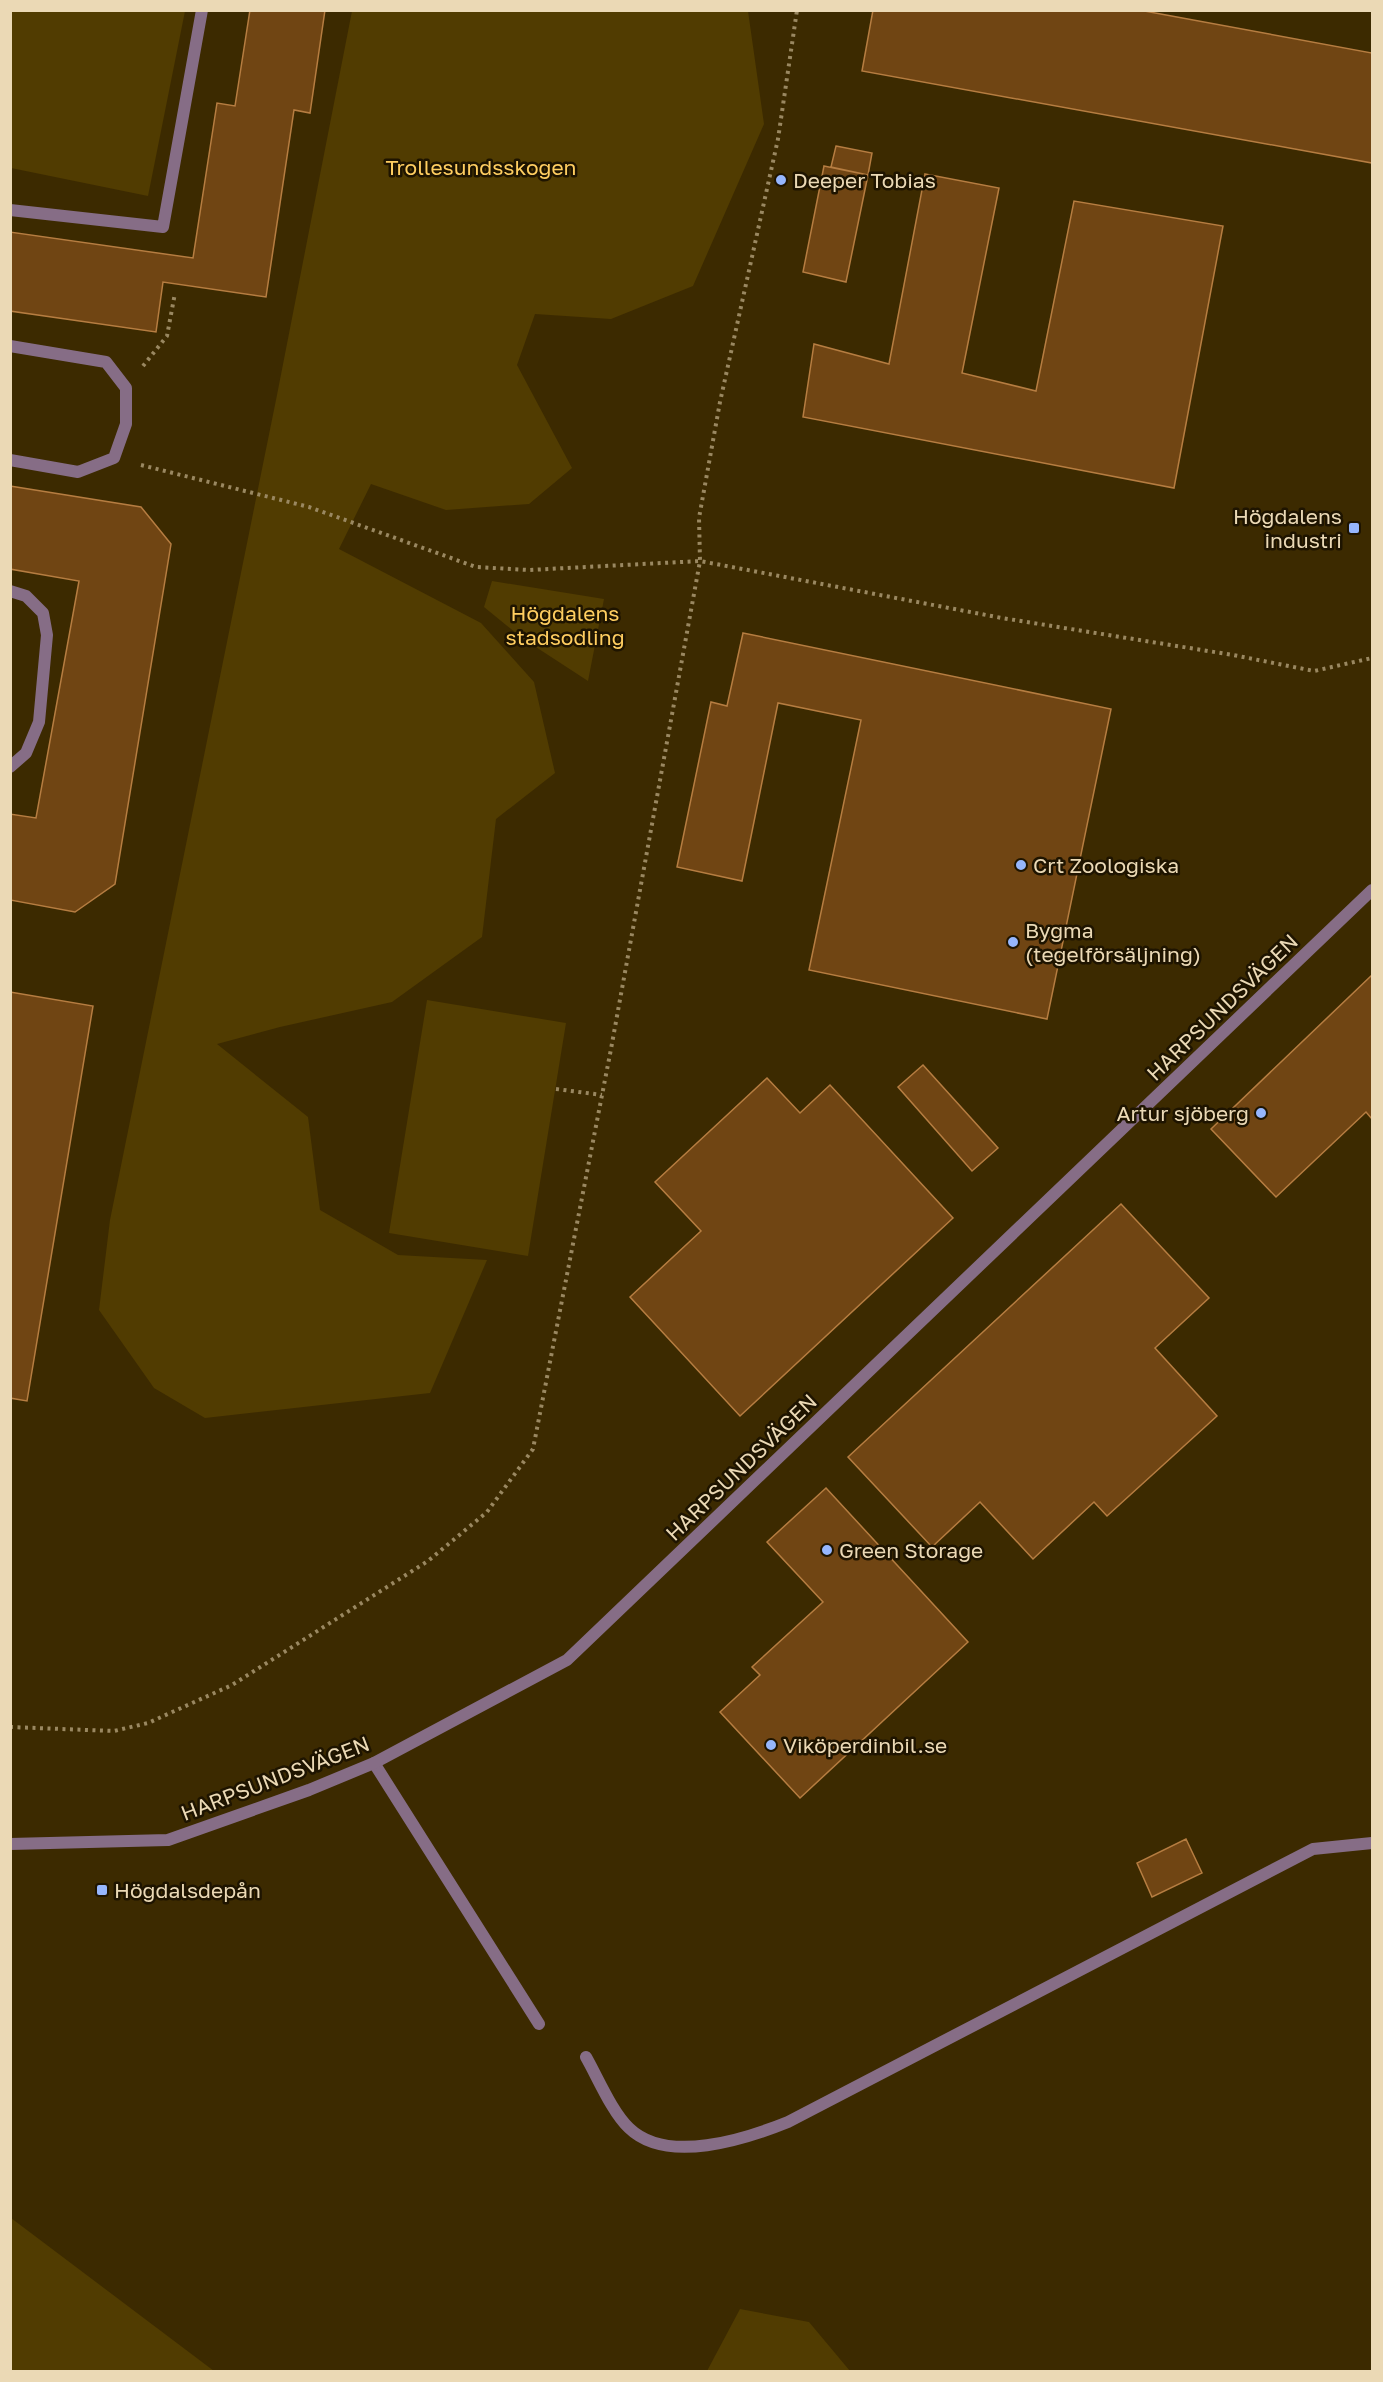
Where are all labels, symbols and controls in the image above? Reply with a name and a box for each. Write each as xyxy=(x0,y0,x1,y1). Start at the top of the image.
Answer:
park label: Trollesundsskogen xyxy=(385,154,577,180)
place label: Deeper Tobias xyxy=(793,167,936,193)
marker: Deeper Tobias xyxy=(774,173,788,187)
place label: Högdalens industri xyxy=(1233,503,1342,553)
marker: Högdalens industri xyxy=(1347,521,1361,535)
park label: Högdalens stadsodling xyxy=(505,600,625,650)
place label: Crt Zoologiska xyxy=(1033,852,1179,878)
marker: Crt Zoologiska xyxy=(1014,858,1028,872)
place label: Bygma (tegelförsäljning) xyxy=(1025,917,1201,967)
street label: HARPSUNDSVÄGEN xyxy=(1141,928,1303,1086)
marker: Bygma (tegelförsäljning) xyxy=(1006,935,1020,949)
place label: Artur sjöberg xyxy=(1116,1100,1249,1126)
marker: Artur sjöberg xyxy=(1254,1106,1268,1120)
street label: HARPSUNDSVÄGEN xyxy=(660,1388,822,1546)
place label: Green Storage xyxy=(839,1537,983,1563)
marker: Green Storage xyxy=(820,1543,834,1557)
street label: HARPSUNDSVÄGEN xyxy=(177,1730,373,1826)
place label: Viköperdinbil.se xyxy=(783,1732,947,1758)
marker: Viköperdinbil.se xyxy=(764,1738,778,1752)
place label: Högdalsdepån xyxy=(114,1877,261,1903)
marker: Högdalsdepån xyxy=(95,1883,109,1897)

